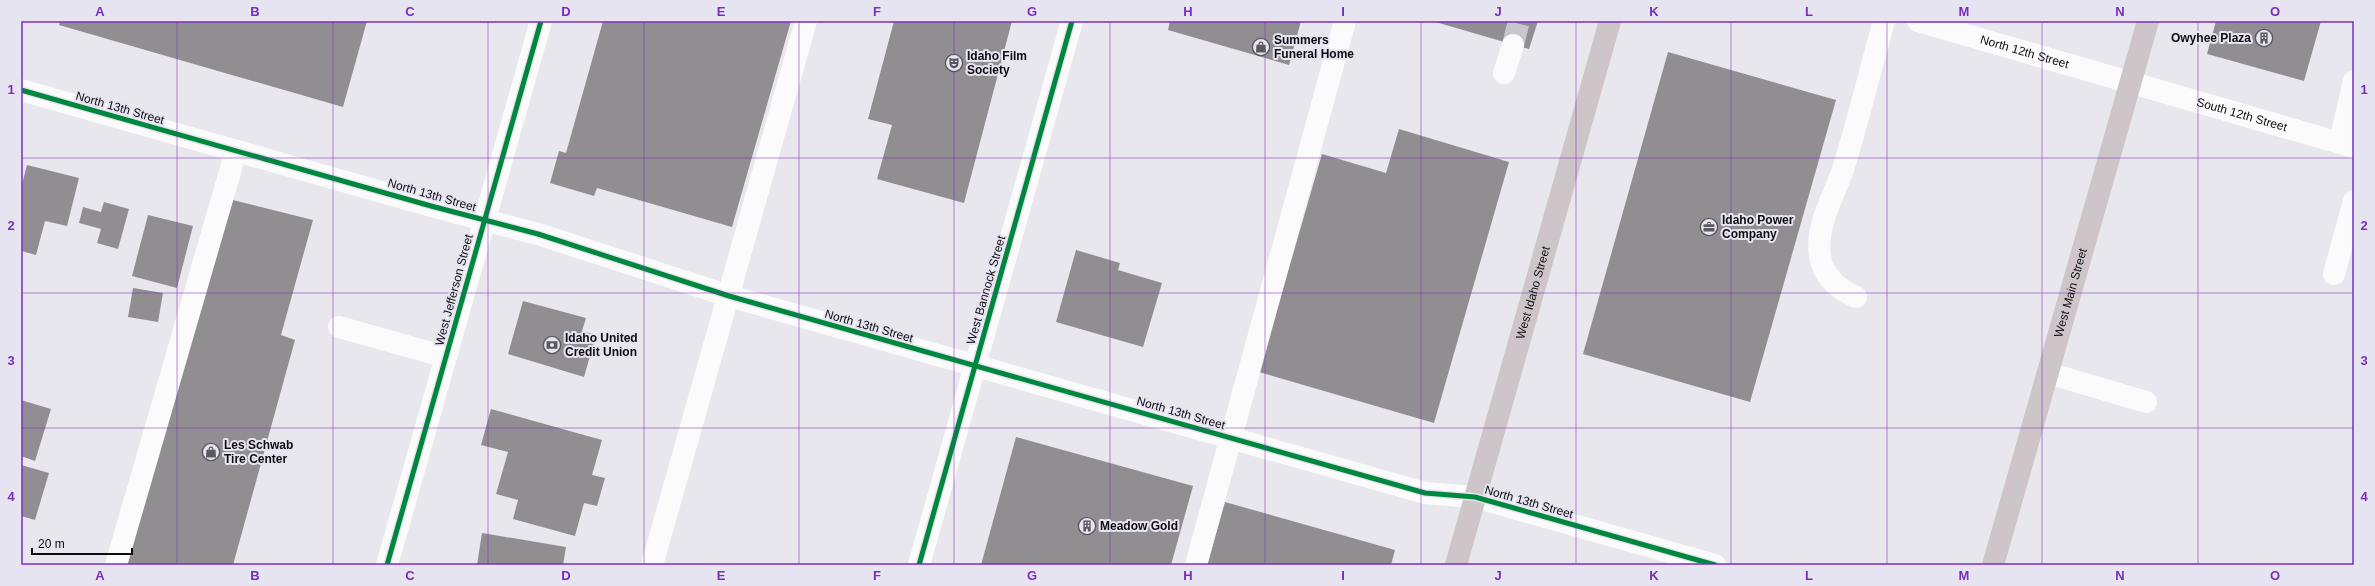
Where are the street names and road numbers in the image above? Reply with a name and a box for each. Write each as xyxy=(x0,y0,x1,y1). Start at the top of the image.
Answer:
street label: North 12th Street xyxy=(1979,32,2071,71)
street label: North 13th Street xyxy=(74,89,166,128)
street label: South 12th Street xyxy=(2195,95,2289,134)
street label: North 13th Street xyxy=(386,176,478,215)
street label: West Jefferson Street xyxy=(432,232,476,347)
street label: West Bannock Street xyxy=(964,233,1008,346)
street label: West Idaho Street xyxy=(1513,244,1553,341)
street label: West Main Street xyxy=(2051,246,2090,339)
street label: North 13th Street xyxy=(823,307,915,346)
street label: North 13th Street xyxy=(1135,394,1227,433)
street label: North 13th Street xyxy=(1483,483,1575,522)

